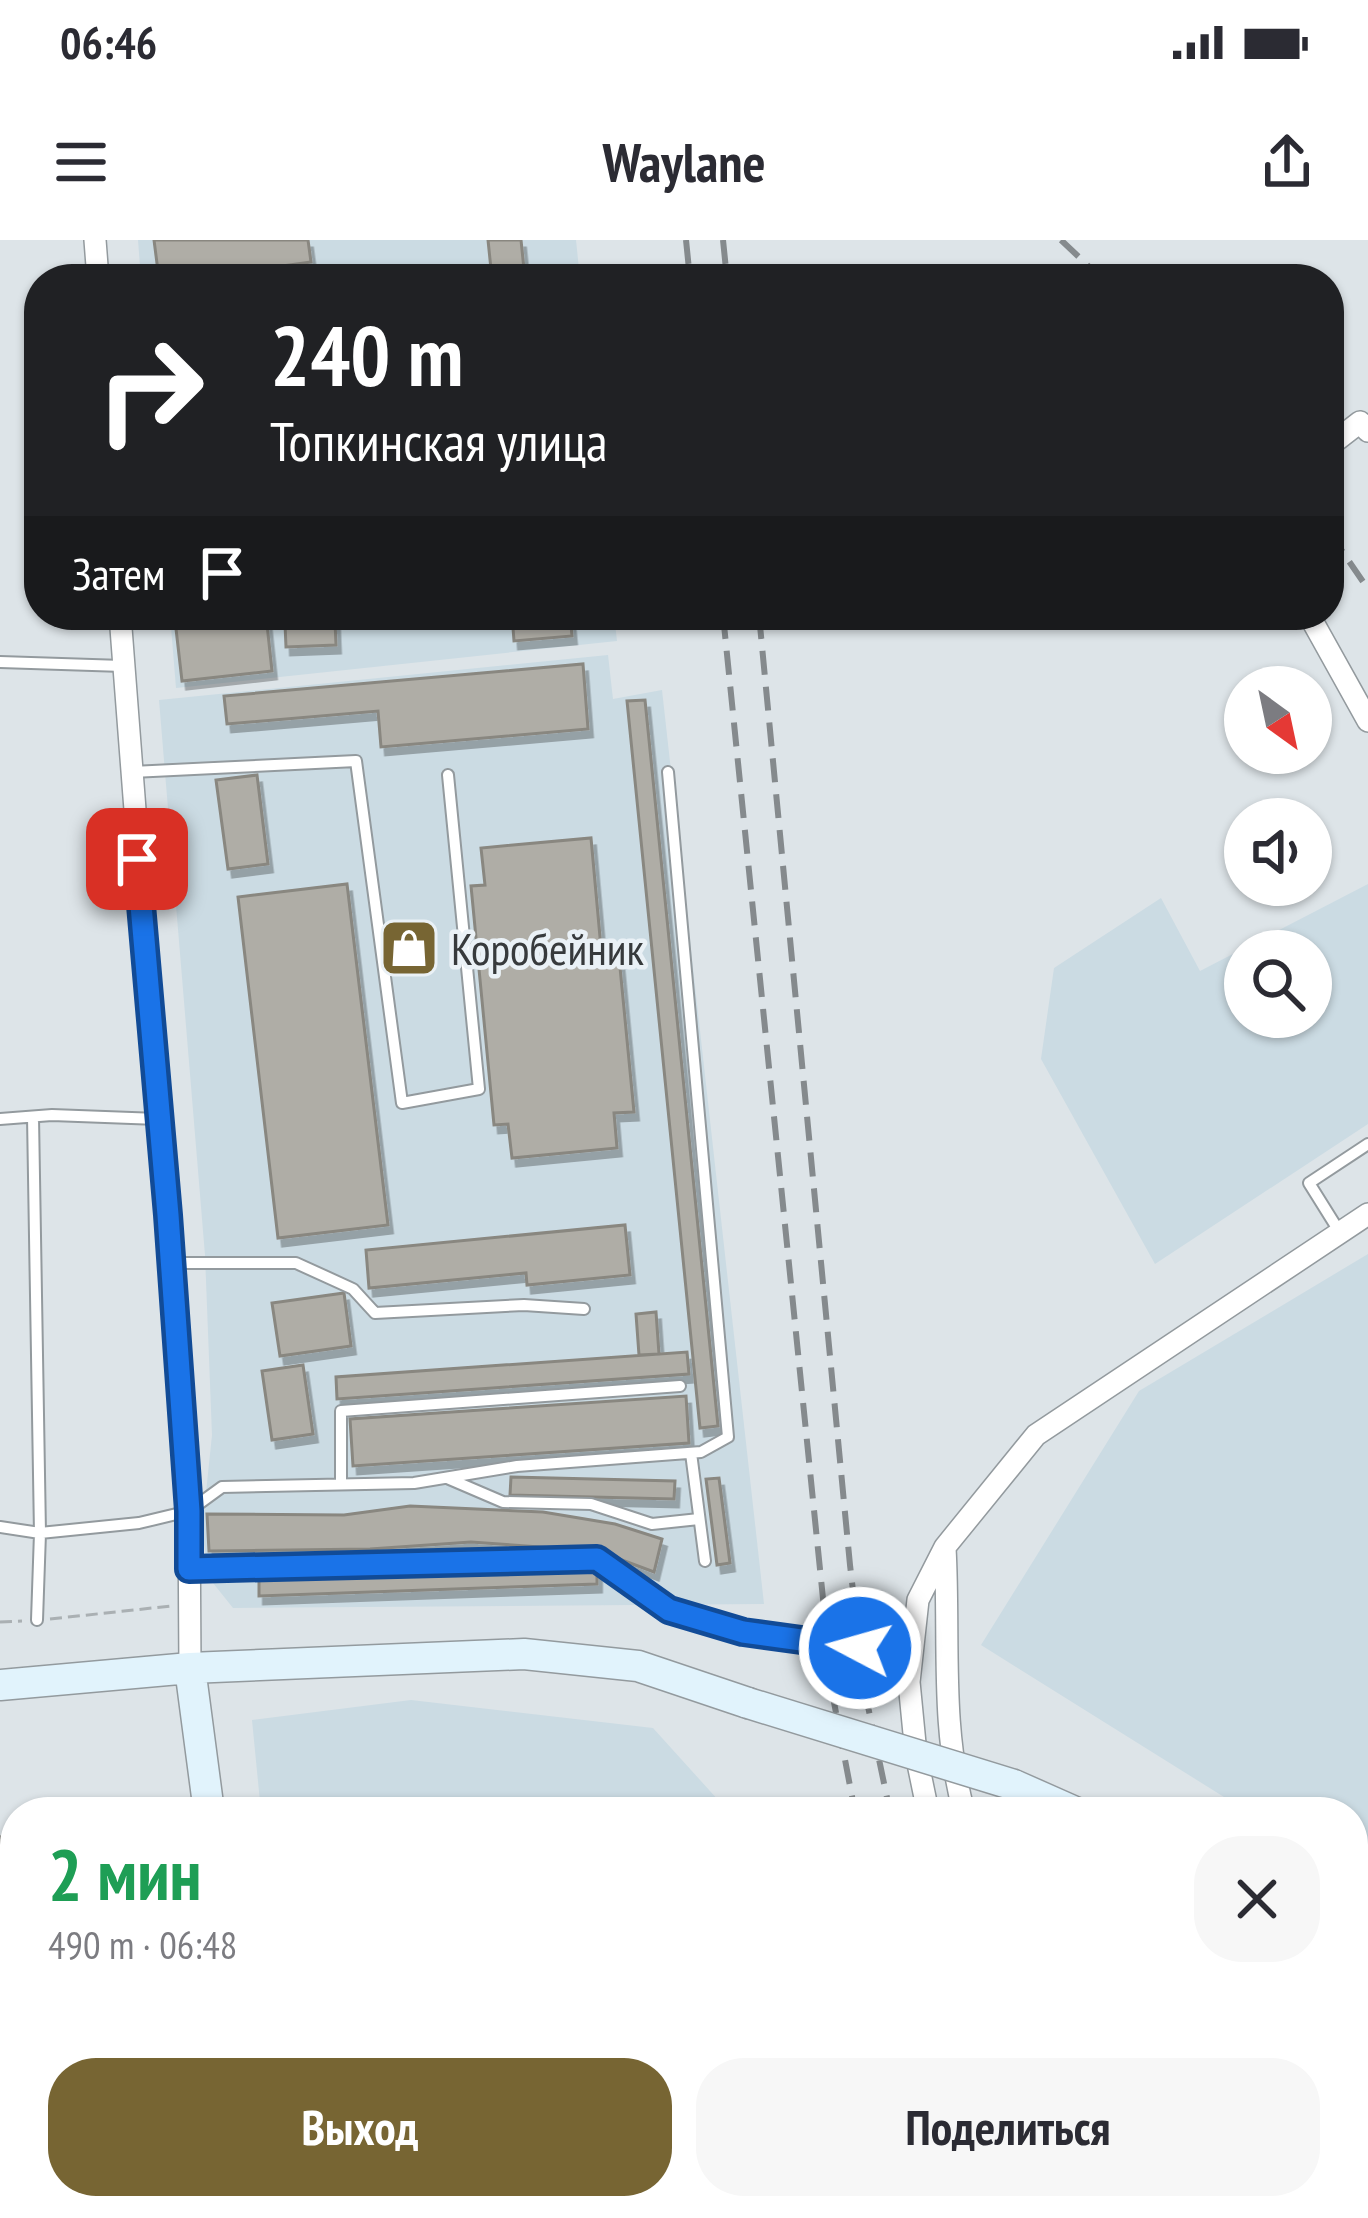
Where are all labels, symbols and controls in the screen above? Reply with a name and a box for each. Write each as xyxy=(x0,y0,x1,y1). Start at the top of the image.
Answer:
text: 06:46 xyxy=(60,13,157,71)
text: Waylane xyxy=(602,127,766,197)
icon: menu xyxy=(48,129,114,195)
icon: share xyxy=(1254,129,1320,195)
text: 240 m xyxy=(270,300,463,409)
icon: right xyxy=(72,312,228,468)
text: Топкинская улица xyxy=(270,406,608,476)
icon: arrive xyxy=(189,540,255,606)
text: Затем xyxy=(72,544,165,602)
north arrow xyxy=(1224,666,1332,774)
map controls xyxy=(1224,666,1332,1038)
button: sound xyxy=(1224,798,1332,906)
pin xyxy=(86,808,188,910)
icon: arrive xyxy=(104,826,170,892)
shop icon: Коробейник xyxy=(378,917,440,979)
place label: Коробейник xyxy=(451,919,645,977)
button: search xyxy=(1224,930,1332,1038)
position arrow xyxy=(797,1585,923,1711)
text: 2 мин xyxy=(48,1827,202,1920)
button: close xyxy=(1194,1836,1320,1962)
text: 490 m · 06:48 xyxy=(48,1919,237,1970)
button: Выход xyxy=(48,2058,672,2196)
button: Поделиться xyxy=(696,2058,1320,2196)

